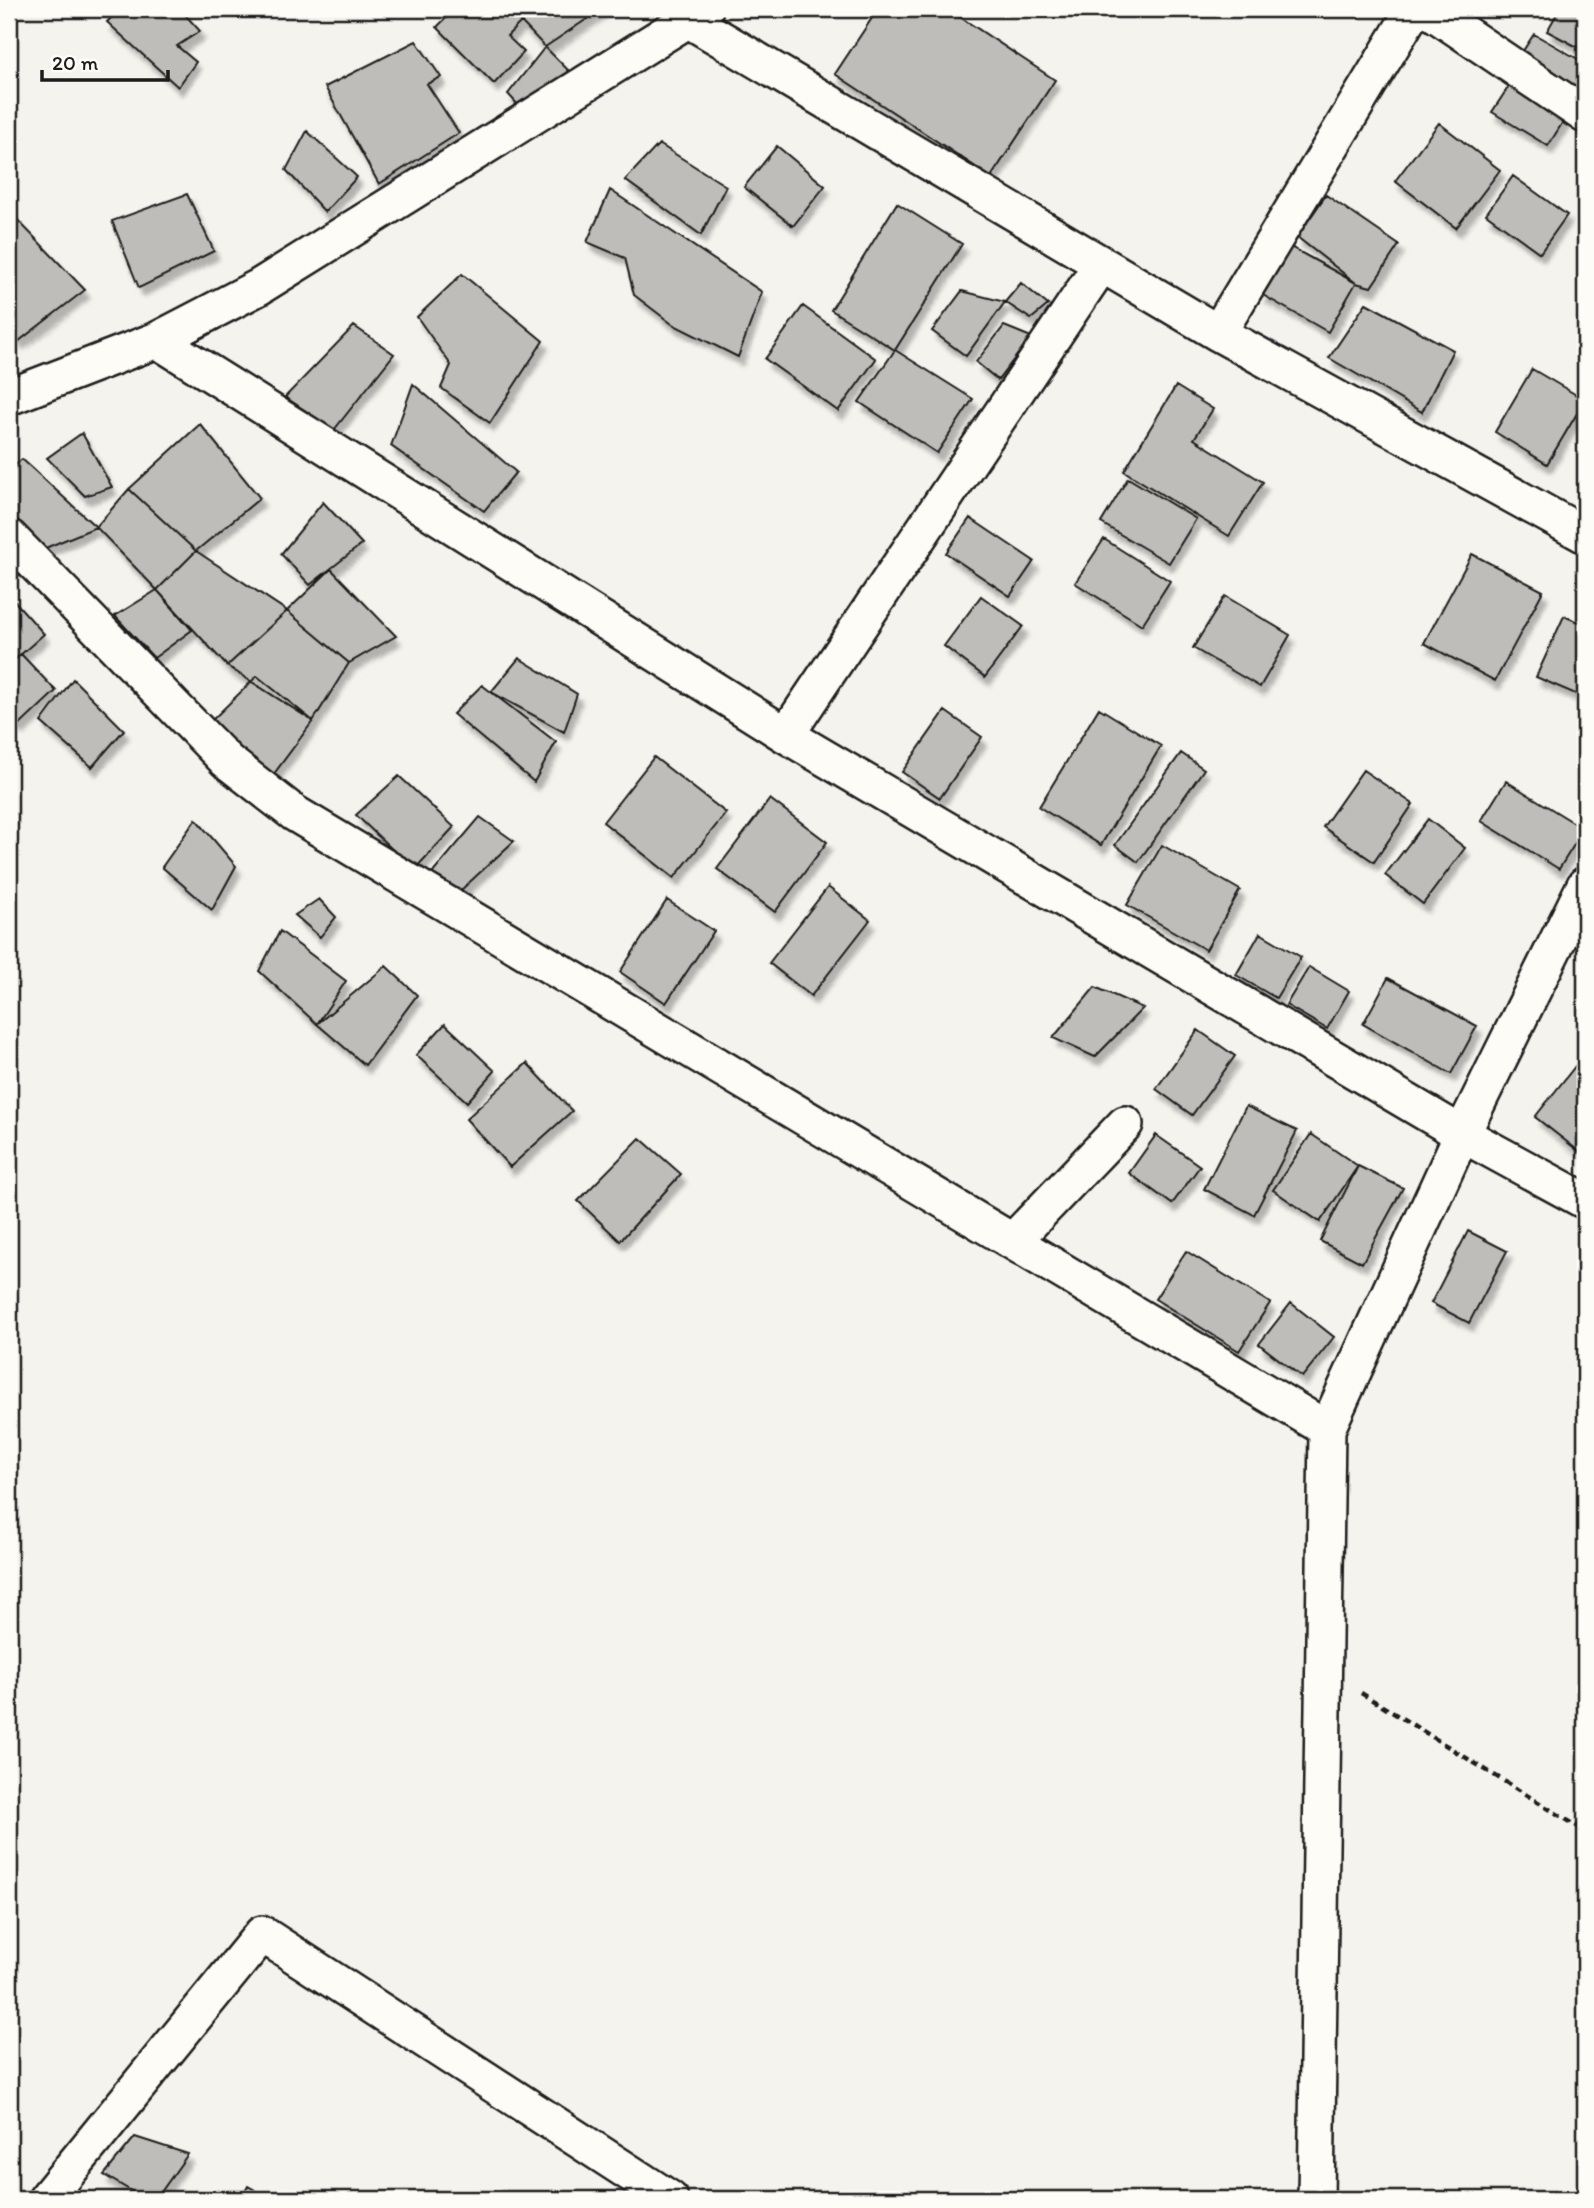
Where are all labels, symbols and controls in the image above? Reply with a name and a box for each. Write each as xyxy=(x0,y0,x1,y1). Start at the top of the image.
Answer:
scale bar xyxy=(42,38,168,82)
text: 20 m xyxy=(52,50,99,75)

